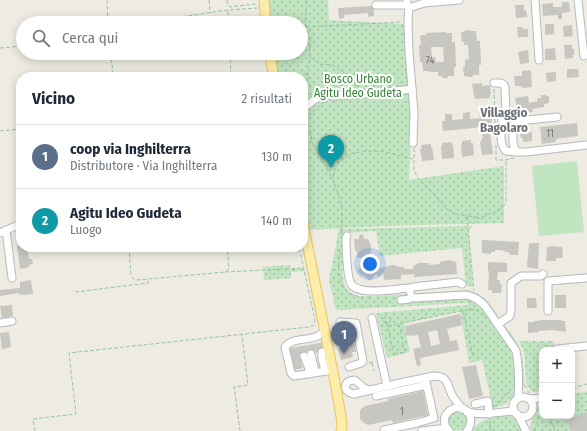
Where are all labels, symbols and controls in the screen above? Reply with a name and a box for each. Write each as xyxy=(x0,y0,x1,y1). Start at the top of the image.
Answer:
search box xyxy=(16,16,308,60)
icon: search xyxy=(30,27,52,49)
text: Cerca qui xyxy=(62,29,118,47)
house number: 74 xyxy=(426,55,434,67)
park label: Bosco Urbano Agitu Ideo Gudeta xyxy=(314,72,402,100)
text: Vicino xyxy=(32,88,75,109)
text: 2 risultati xyxy=(242,91,292,106)
district label: Villaggio Bagolaro xyxy=(480,105,528,135)
house number: 11 xyxy=(546,128,554,140)
pin: 2 xyxy=(318,135,344,168)
text: coop via Inghilterra xyxy=(70,140,191,158)
text: 1 xyxy=(42,149,48,164)
text: 130 m xyxy=(261,149,292,164)
text: Distributore · Via Inghilterra xyxy=(70,158,217,173)
text: Agitu Ideo Gudeta xyxy=(70,204,182,222)
text: 2 xyxy=(42,213,48,228)
text: 140 m xyxy=(261,213,292,228)
text: Luogo xyxy=(70,222,102,237)
your location xyxy=(360,254,380,274)
pin: 1 xyxy=(331,321,357,354)
map controls xyxy=(539,347,575,419)
button: + xyxy=(539,347,575,383)
button: − xyxy=(539,383,575,419)
house number: 1 xyxy=(400,406,404,418)

